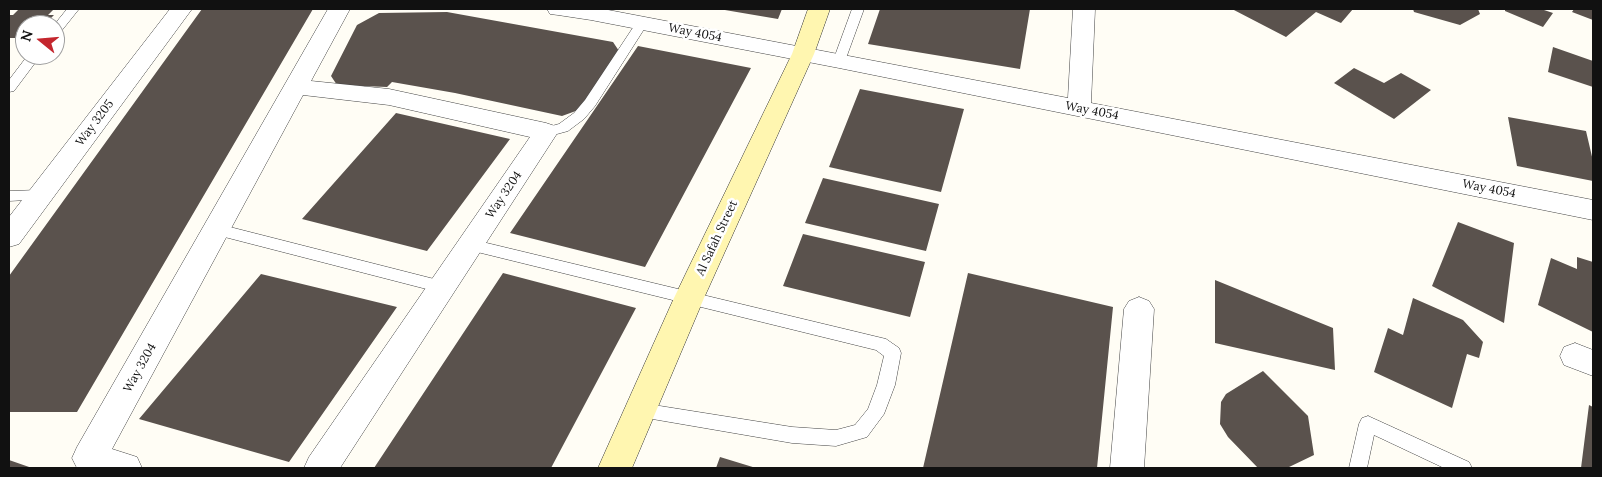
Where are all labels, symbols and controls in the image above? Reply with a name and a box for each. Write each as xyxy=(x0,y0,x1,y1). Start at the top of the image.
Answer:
north arrow xyxy=(15,15,65,65)
street label: Way 4054 xyxy=(667,21,723,45)
text: N xyxy=(16,28,37,44)
street label: Way 3205 xyxy=(73,97,117,149)
street label: Way 4054 xyxy=(1064,99,1120,123)
street label: Way 3204 xyxy=(483,169,525,221)
street label: Way 4054 xyxy=(1461,177,1517,201)
street label: Al Safah Street xyxy=(693,198,741,278)
street label: Way 3204 xyxy=(121,341,159,395)

